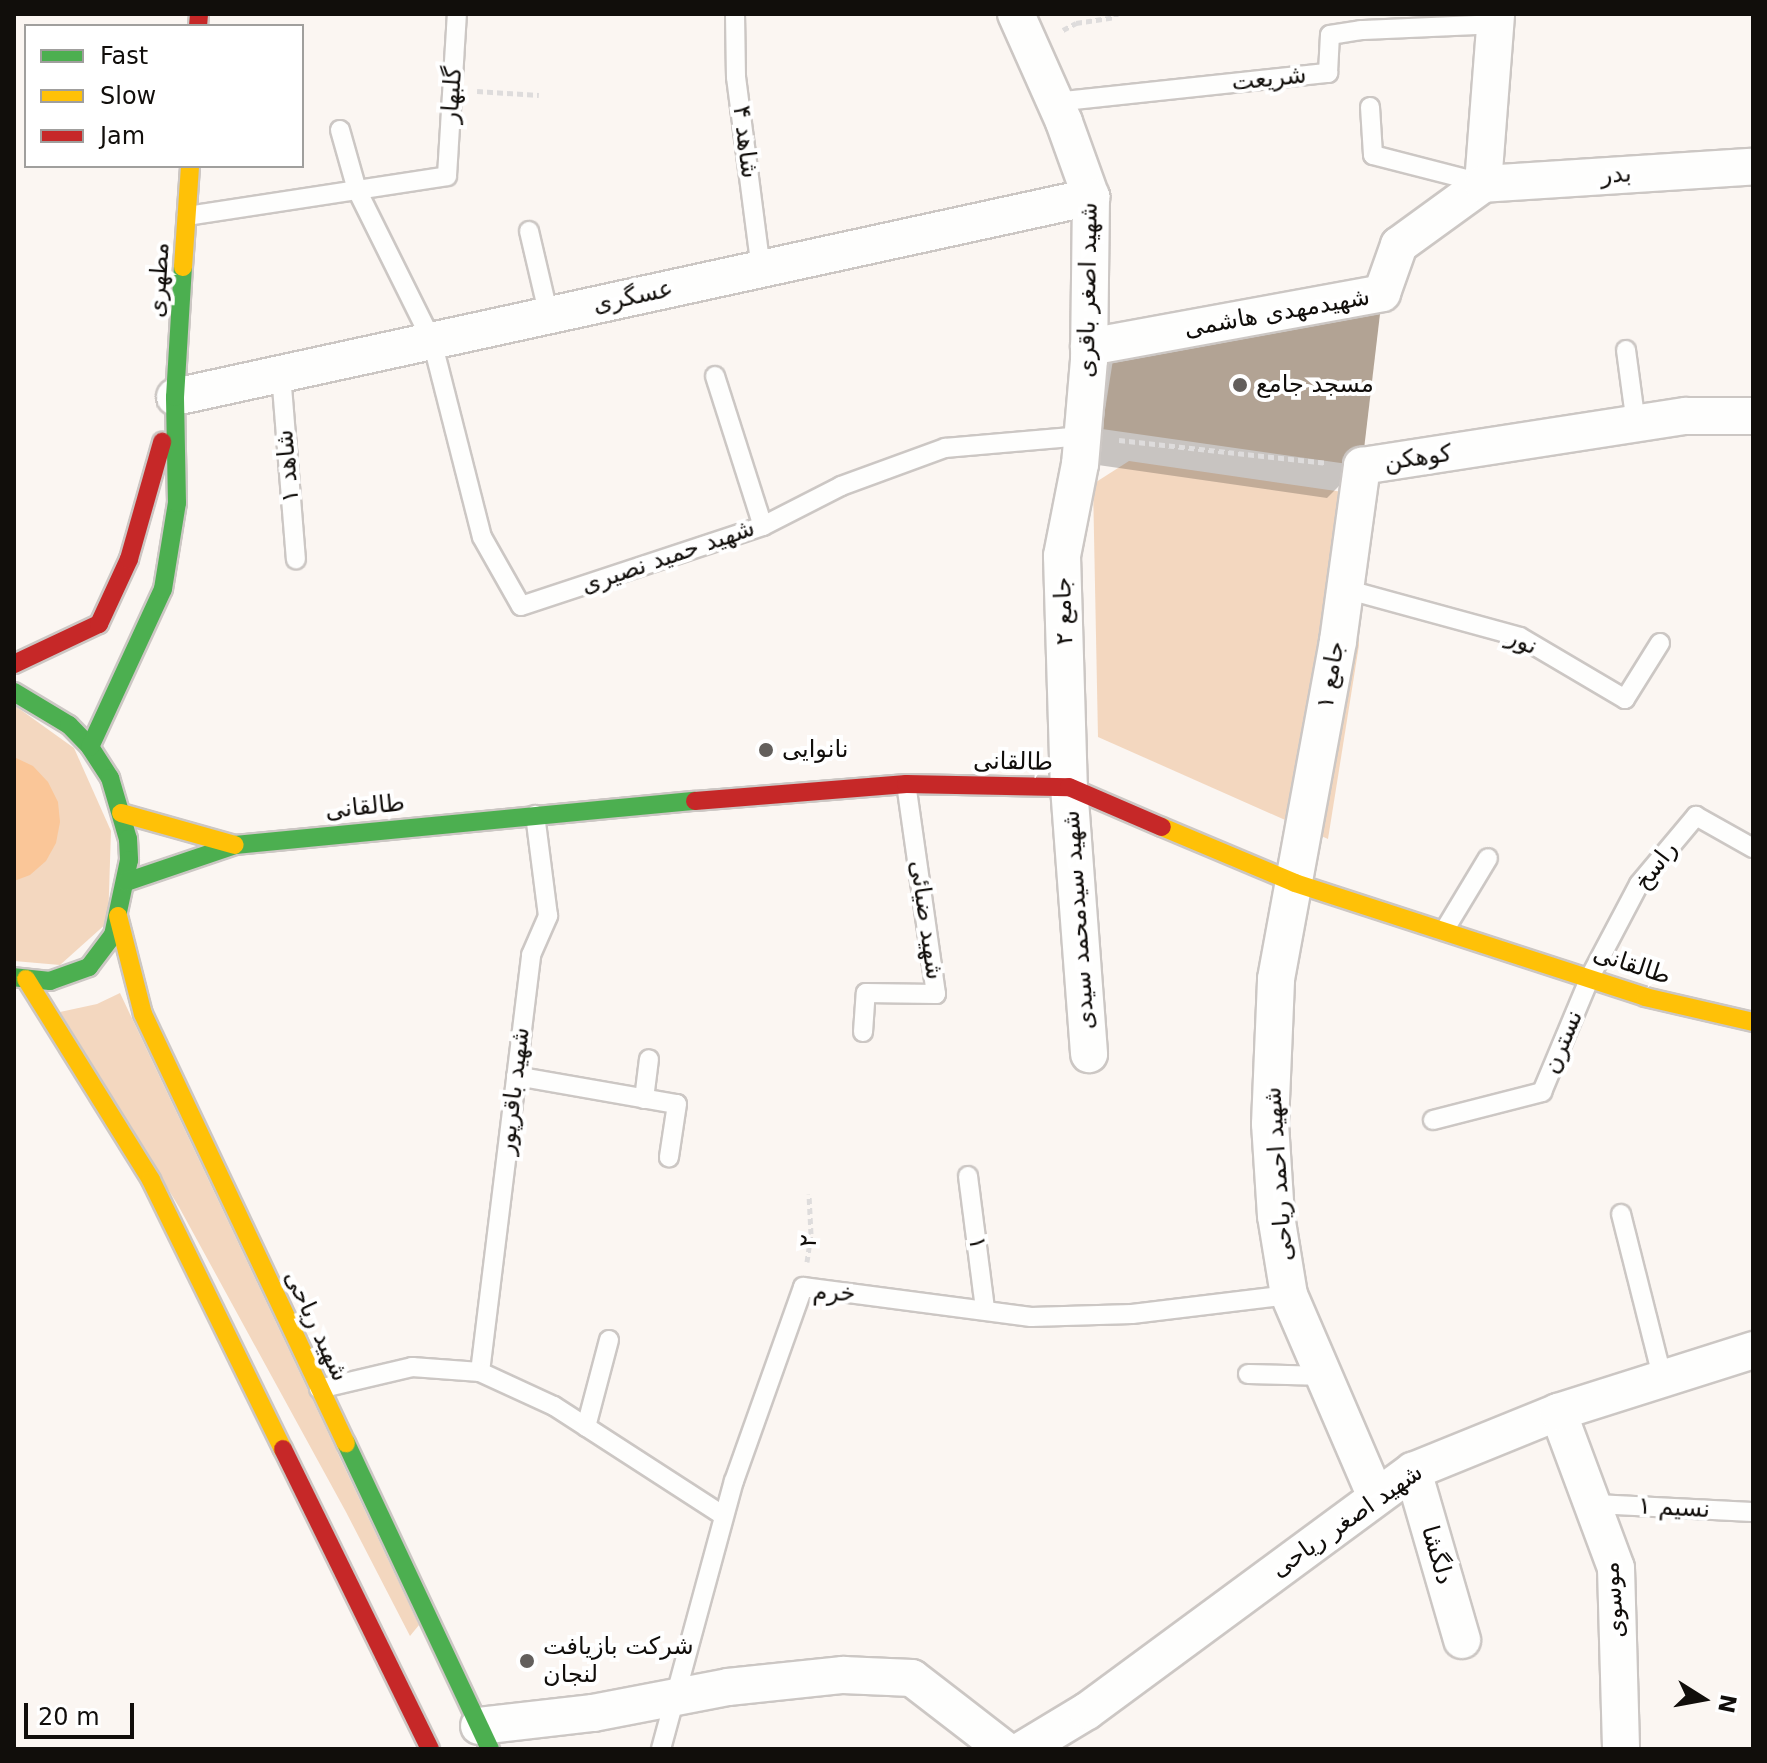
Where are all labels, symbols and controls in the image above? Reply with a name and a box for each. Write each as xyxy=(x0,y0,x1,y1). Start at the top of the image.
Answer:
legend xyxy=(24,24,304,168)
text: Fast xyxy=(100,42,148,70)
street label: شریعت xyxy=(1230,61,1308,97)
street label: گلبهار xyxy=(436,66,468,124)
text: Slow xyxy=(100,82,156,110)
street label: شاهد ۴ xyxy=(726,104,764,180)
text: Jam xyxy=(100,122,145,150)
street label: بدر xyxy=(1600,160,1632,190)
street label: شهید اصغر باقری xyxy=(1072,202,1104,378)
street label: مطهری xyxy=(142,241,176,319)
street label: عسگری xyxy=(590,274,676,320)
street label: شهیدمهدی هاشمی xyxy=(1182,283,1372,343)
place label: مسجد جامع xyxy=(1256,371,1374,399)
marker: مسجد جامع xyxy=(1231,376,1249,394)
street label: شاهد ۱ xyxy=(270,428,306,504)
street label: کوهکن xyxy=(1382,439,1454,477)
street label: شهید حمید نصیری xyxy=(577,514,759,600)
street label: جامع ۲ xyxy=(1048,576,1080,646)
street label: نور xyxy=(1502,623,1542,661)
street label: جامع ۱ xyxy=(1311,639,1351,711)
place label: نانوایی xyxy=(782,736,848,764)
marker: نانوایی xyxy=(757,741,775,759)
street label: طالقانی xyxy=(973,747,1053,777)
street label: طالقانی xyxy=(324,789,406,825)
street label: شهید سیدمحمد سیدی xyxy=(1057,809,1101,1031)
street label: راسخ xyxy=(1628,836,1684,896)
street label: شهید ضیائی xyxy=(903,858,949,982)
street label: طالقانی xyxy=(1590,939,1674,991)
street label: نسترن xyxy=(1537,1006,1589,1078)
street label: شهید باقرپور xyxy=(492,1026,536,1156)
street label: شهید احمد ریاحی xyxy=(1259,1086,1299,1262)
street label: ۲ xyxy=(794,1233,824,1249)
street label: ۱ xyxy=(962,1235,992,1251)
street label: شهید ریاحی xyxy=(278,1266,354,1386)
street label: خرم xyxy=(812,1278,856,1308)
street label: شهید اصغر ریاحی xyxy=(1266,1458,1428,1584)
street label: نسیم ۱ xyxy=(1637,1492,1711,1524)
street label: دلگشا xyxy=(1415,1522,1459,1588)
street label: موسوی xyxy=(1596,1561,1632,1639)
place label: شرکت بازیافت لنجان xyxy=(543,1633,694,1689)
marker: شرکت بازیافت لنجان xyxy=(518,1652,536,1670)
north arrow xyxy=(1663,1659,1743,1739)
scale bar xyxy=(28,1687,138,1737)
text: N xyxy=(1713,1692,1741,1715)
text: 20 m xyxy=(38,1703,100,1731)

